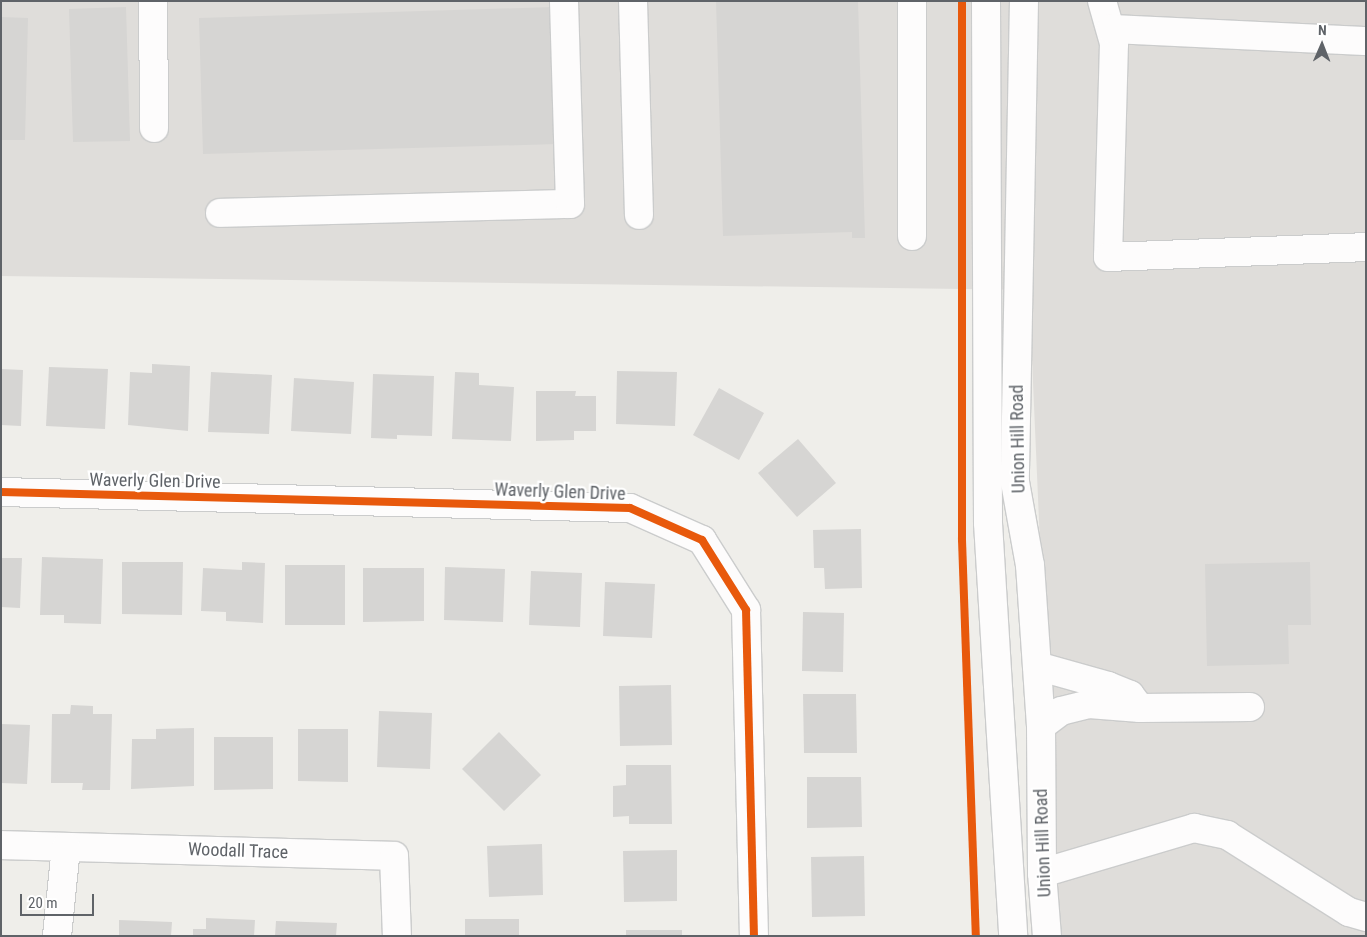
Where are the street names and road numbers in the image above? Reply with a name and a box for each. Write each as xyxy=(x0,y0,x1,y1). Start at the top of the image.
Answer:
street label: Union Hill Road xyxy=(1006,384,1030,494)
street label: Waverly Glen Drive xyxy=(89,469,221,493)
street label: Waverly Glen Drive xyxy=(494,479,626,505)
street label: Union Hill Road xyxy=(1030,788,1056,898)
street label: Woodall Trace xyxy=(187,838,289,864)

